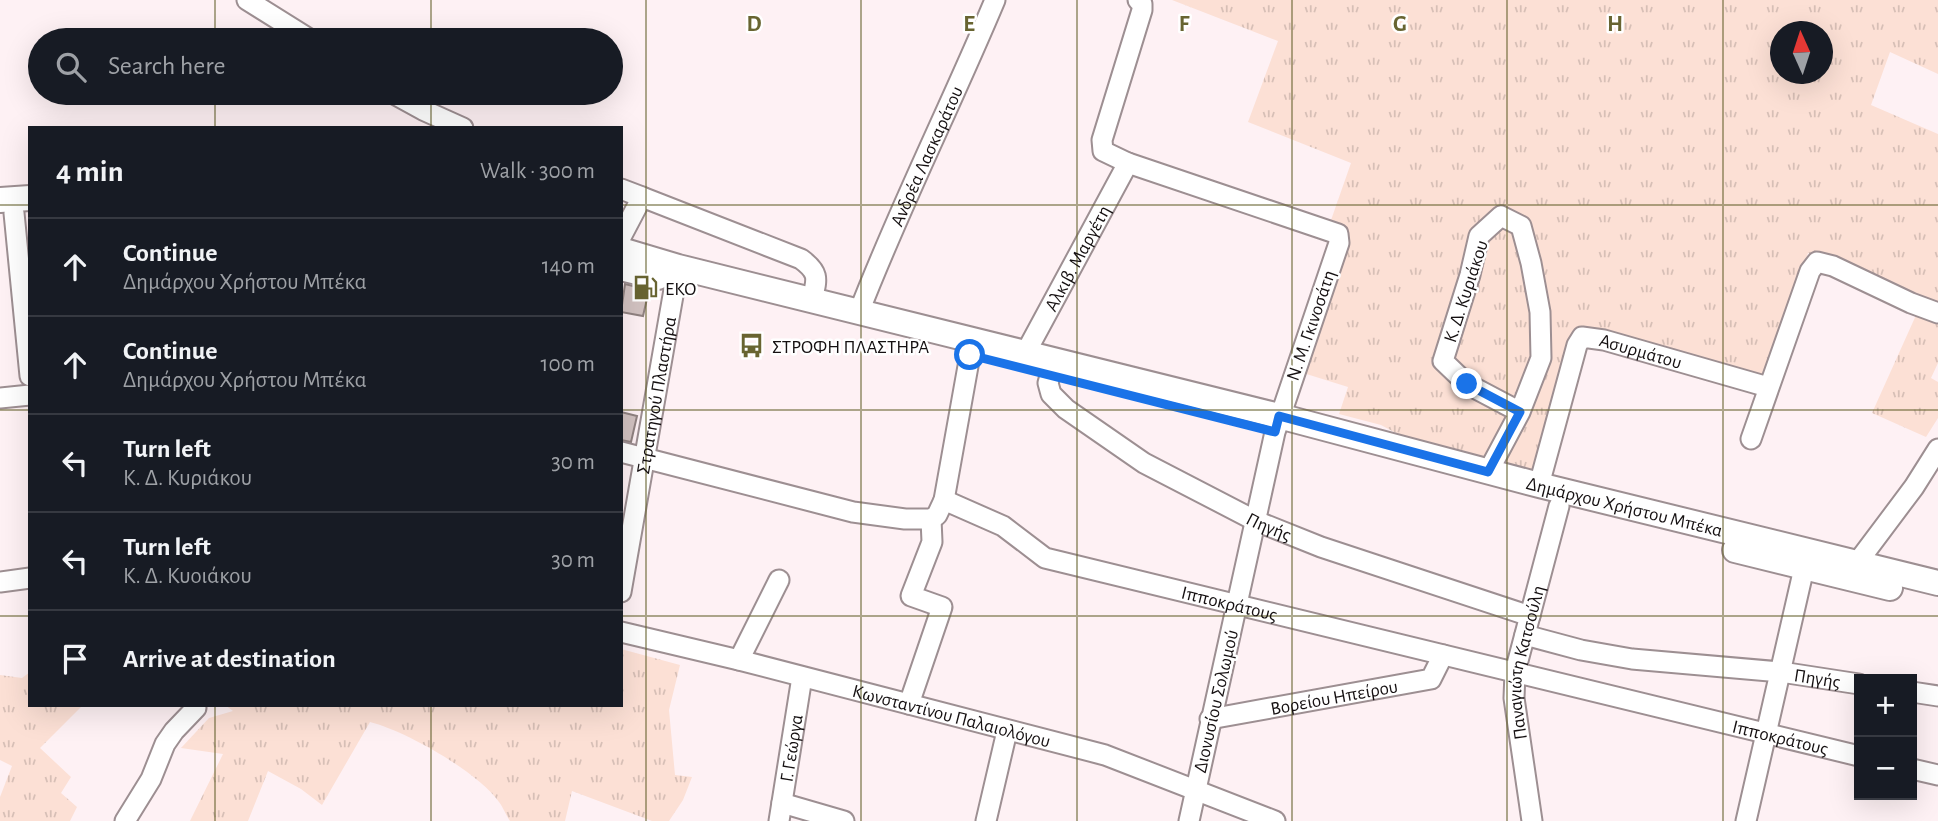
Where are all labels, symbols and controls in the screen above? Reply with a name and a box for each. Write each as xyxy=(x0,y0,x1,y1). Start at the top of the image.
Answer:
text: D xyxy=(746,13,762,36)
text: E xyxy=(963,13,975,36)
text: F xyxy=(1179,13,1190,36)
text: G xyxy=(1393,13,1407,36)
text: H xyxy=(1607,13,1623,36)
north arrow xyxy=(1770,21,1833,84)
search box xyxy=(28,28,623,105)
icon: search xyxy=(52,48,90,86)
text: Search here xyxy=(108,53,226,79)
street label: Ανδρέα Λασκαράτου xyxy=(888,83,967,229)
text: 4 min xyxy=(56,157,124,187)
text: Walk · 300 m xyxy=(480,160,595,183)
street label: Αλκιβ. Μαργέτη xyxy=(1042,202,1114,315)
street label: Κ. Δ. Κυριάκου xyxy=(1441,238,1492,345)
text: Continue xyxy=(123,240,218,266)
icon: ahead xyxy=(56,248,94,286)
text: 140 m xyxy=(542,255,595,278)
street label: Ν. Μ. Γκινοσάτη xyxy=(1284,268,1339,383)
text: Δημάρχου Χρήστου Μπέκα xyxy=(123,271,367,294)
fuel station icon: ΕΚΟ xyxy=(631,274,659,302)
place label: ΕΚΟ xyxy=(665,280,696,299)
street label: Στρατηγού Πλαστήρα xyxy=(634,315,680,475)
street label: Ασυρμάτου xyxy=(1597,331,1684,373)
bus stop icon: ΣΤΡΟΦΗ ΠΛΑΣΤΗΡΑ xyxy=(738,332,766,360)
text: Continue xyxy=(123,338,218,364)
place label: ΣΤΡΟΦΗ ΠΛΑΣΤΗΡΑ xyxy=(772,338,929,357)
route start xyxy=(954,339,985,370)
icon: ahead xyxy=(56,346,94,384)
text: 100 m xyxy=(541,353,595,376)
route end xyxy=(1451,368,1482,399)
text: Δημάρχου Χρήστου Μπέκα xyxy=(123,369,367,392)
text: Turn left xyxy=(123,436,211,462)
icon: left xyxy=(56,444,94,482)
text: 30 m xyxy=(551,451,595,474)
text: Κ. Δ. Κυριάκου xyxy=(123,467,252,490)
street label: Δημάρχου Χρήστου Μπέκα xyxy=(1524,474,1725,541)
street label: Πηγής xyxy=(1243,510,1294,545)
text: Turn left xyxy=(123,534,211,560)
icon: left xyxy=(56,542,94,580)
text: 30 m xyxy=(551,549,595,572)
text: Κ. Δ. Κυοιάκου xyxy=(123,565,252,588)
street label: Παναγιώτη Κατσούλη xyxy=(1506,583,1549,741)
street label: Ιπποκράτους xyxy=(1179,584,1279,625)
street label: Διονυσίου Σολωμού xyxy=(1191,628,1242,775)
icon: arrive xyxy=(56,640,94,678)
text: Arrive at destination xyxy=(123,646,336,672)
street label: Πηγής xyxy=(1793,666,1841,692)
map controls xyxy=(1854,674,1917,800)
button: + xyxy=(1854,674,1917,737)
street label: Βορείου Ηπείρου xyxy=(1269,677,1399,719)
street label: Κωνσταντίνου Παλαιολόγου xyxy=(850,682,1052,751)
street label: Γ. Γεώργα xyxy=(777,713,807,783)
street label: Ιπποκράτους xyxy=(1730,718,1830,759)
button: − xyxy=(1854,737,1917,800)

